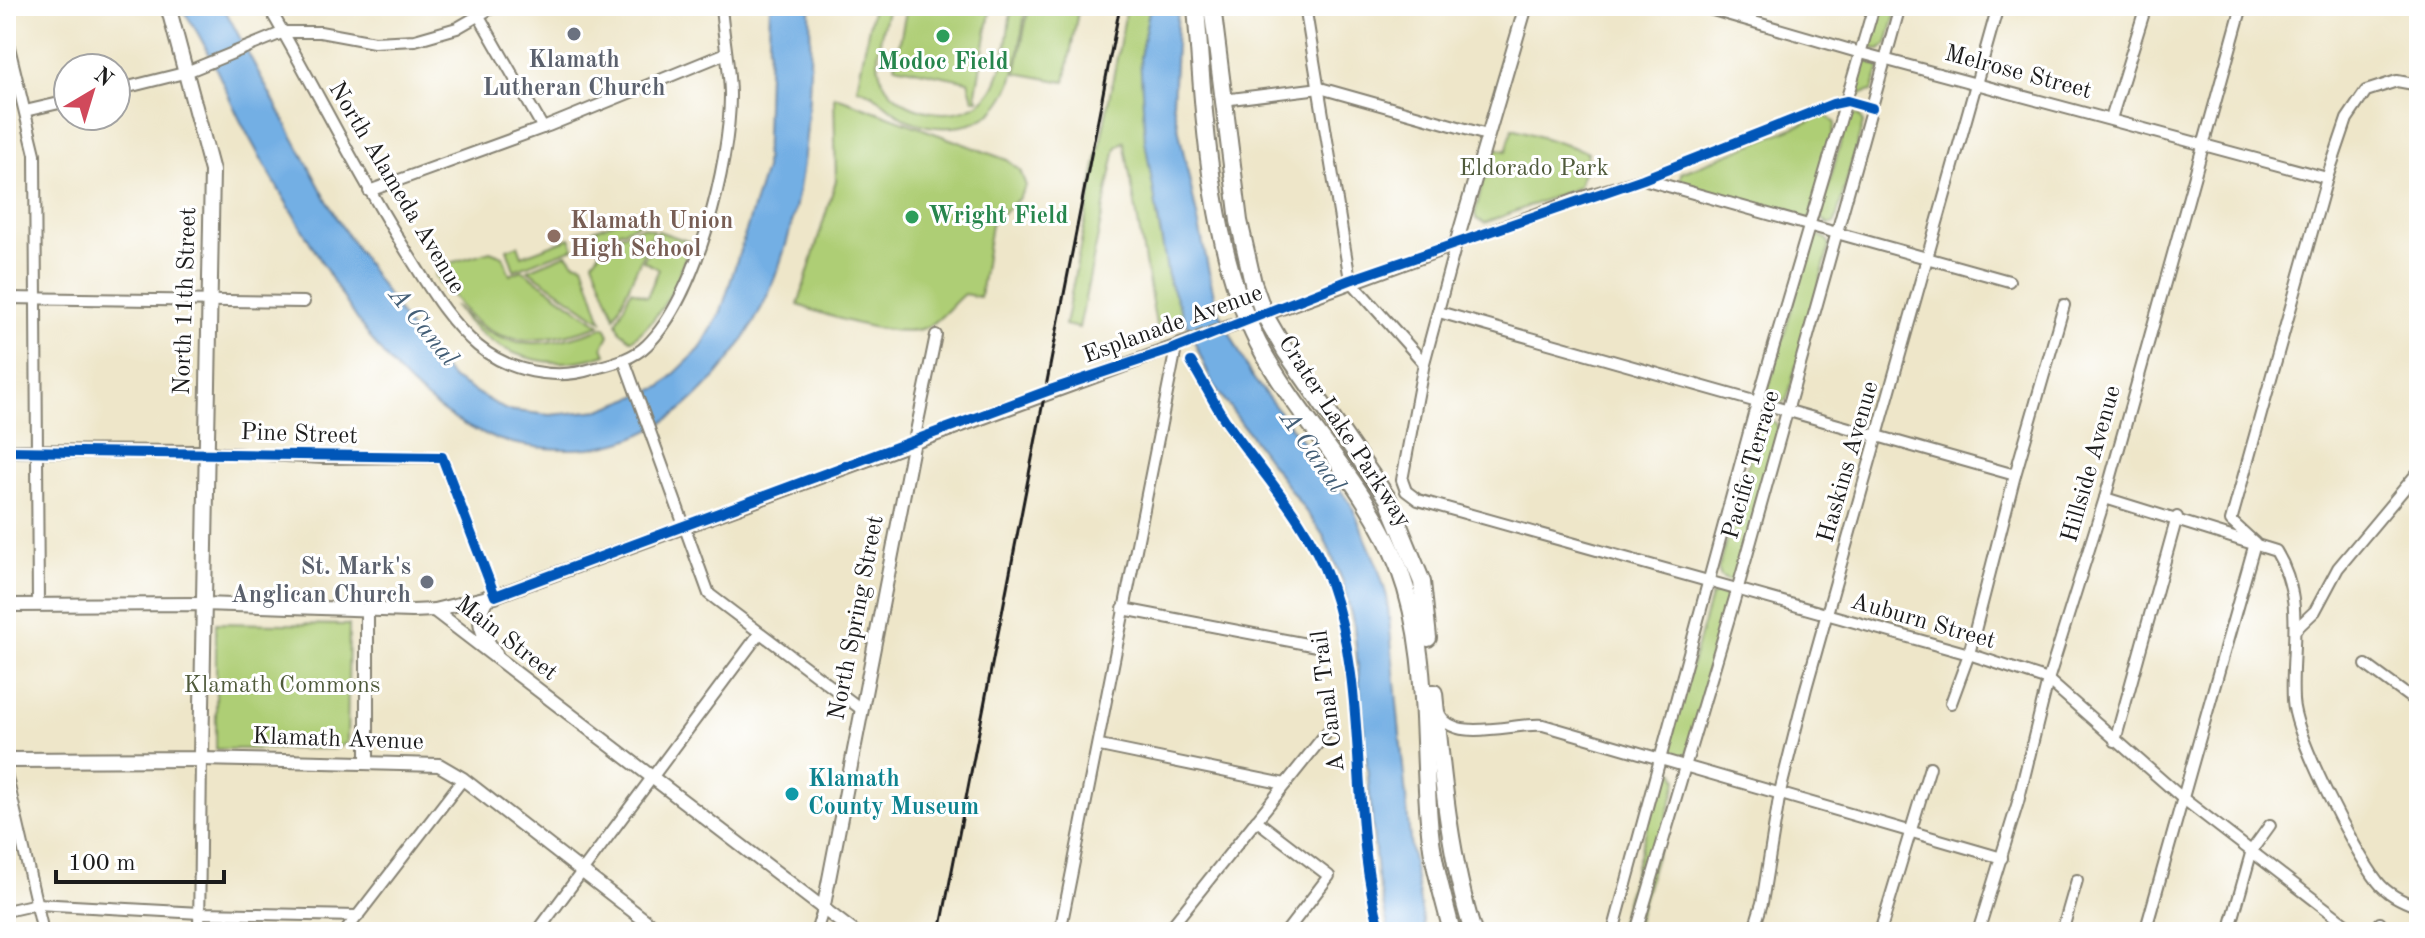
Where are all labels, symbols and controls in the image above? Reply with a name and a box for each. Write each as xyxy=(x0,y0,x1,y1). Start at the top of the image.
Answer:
marker: Klamath Lutheran Church xyxy=(565,25,583,43)
marker: Modoc Field xyxy=(934,27,952,45)
street label: Melrose Street xyxy=(1942,42,2094,104)
place label: Klamath Lutheran Church xyxy=(482,49,666,101)
place label: Modoc Field xyxy=(877,51,1009,75)
north arrow xyxy=(52,52,132,132)
text: N xyxy=(90,64,117,92)
street label: North Alameda Avenue xyxy=(323,78,469,298)
park label: Eldorado Park xyxy=(1459,157,1609,181)
place label: Wright Field xyxy=(928,205,1068,229)
street label: North 11th Street xyxy=(171,207,201,395)
marker: Wright Field xyxy=(903,208,921,226)
place label: Klamath Union High School xyxy=(570,210,733,262)
marker: Klamath Union High School xyxy=(545,227,563,245)
water label: A Canal xyxy=(382,281,463,372)
street label: Esplanade Avenue xyxy=(1080,281,1266,369)
street label: Crater Lake Parkway xyxy=(1273,332,1415,532)
street label: Haskins Avenue xyxy=(1815,379,1883,545)
street label: Hillside Avenue xyxy=(2058,383,2126,545)
street label: Pacific Terrace xyxy=(1719,388,1785,542)
water label: A Canal xyxy=(1273,404,1350,498)
street label: Pine Street xyxy=(240,421,358,449)
street label: North Spring Street xyxy=(825,513,889,723)
place label: St. Mark's Anglican Church xyxy=(231,556,411,608)
marker: St. Mark's Anglican Church xyxy=(418,573,436,591)
street label: Auburn Street xyxy=(1848,590,1998,654)
street label: Main Street xyxy=(451,592,561,686)
street label: A Canal Trail xyxy=(1308,629,1350,773)
park label: Klamath Commons xyxy=(184,674,380,698)
street label: Klamath Avenue xyxy=(252,725,424,755)
place label: Klamath County Museum xyxy=(808,768,979,820)
marker: Klamath County Museum xyxy=(783,785,801,803)
scale bar xyxy=(56,834,224,884)
text: 100 m xyxy=(68,852,136,876)

